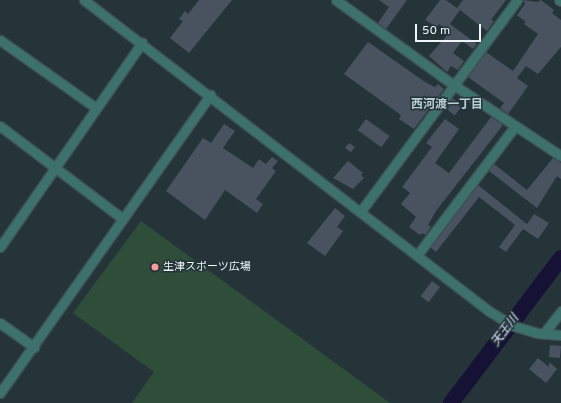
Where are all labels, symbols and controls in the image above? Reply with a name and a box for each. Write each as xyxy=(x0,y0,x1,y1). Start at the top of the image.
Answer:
scale bar xyxy=(417,16,483,42)
text: 50 m xyxy=(422,23,450,39)
district label: 西河渡一丁目 xyxy=(411,99,483,113)
place label: 生津スポーツ広場 xyxy=(163,260,251,274)
marker: 生津スポーツ広場 xyxy=(150,262,160,272)
water label: 天王川 xyxy=(489,312,523,350)

